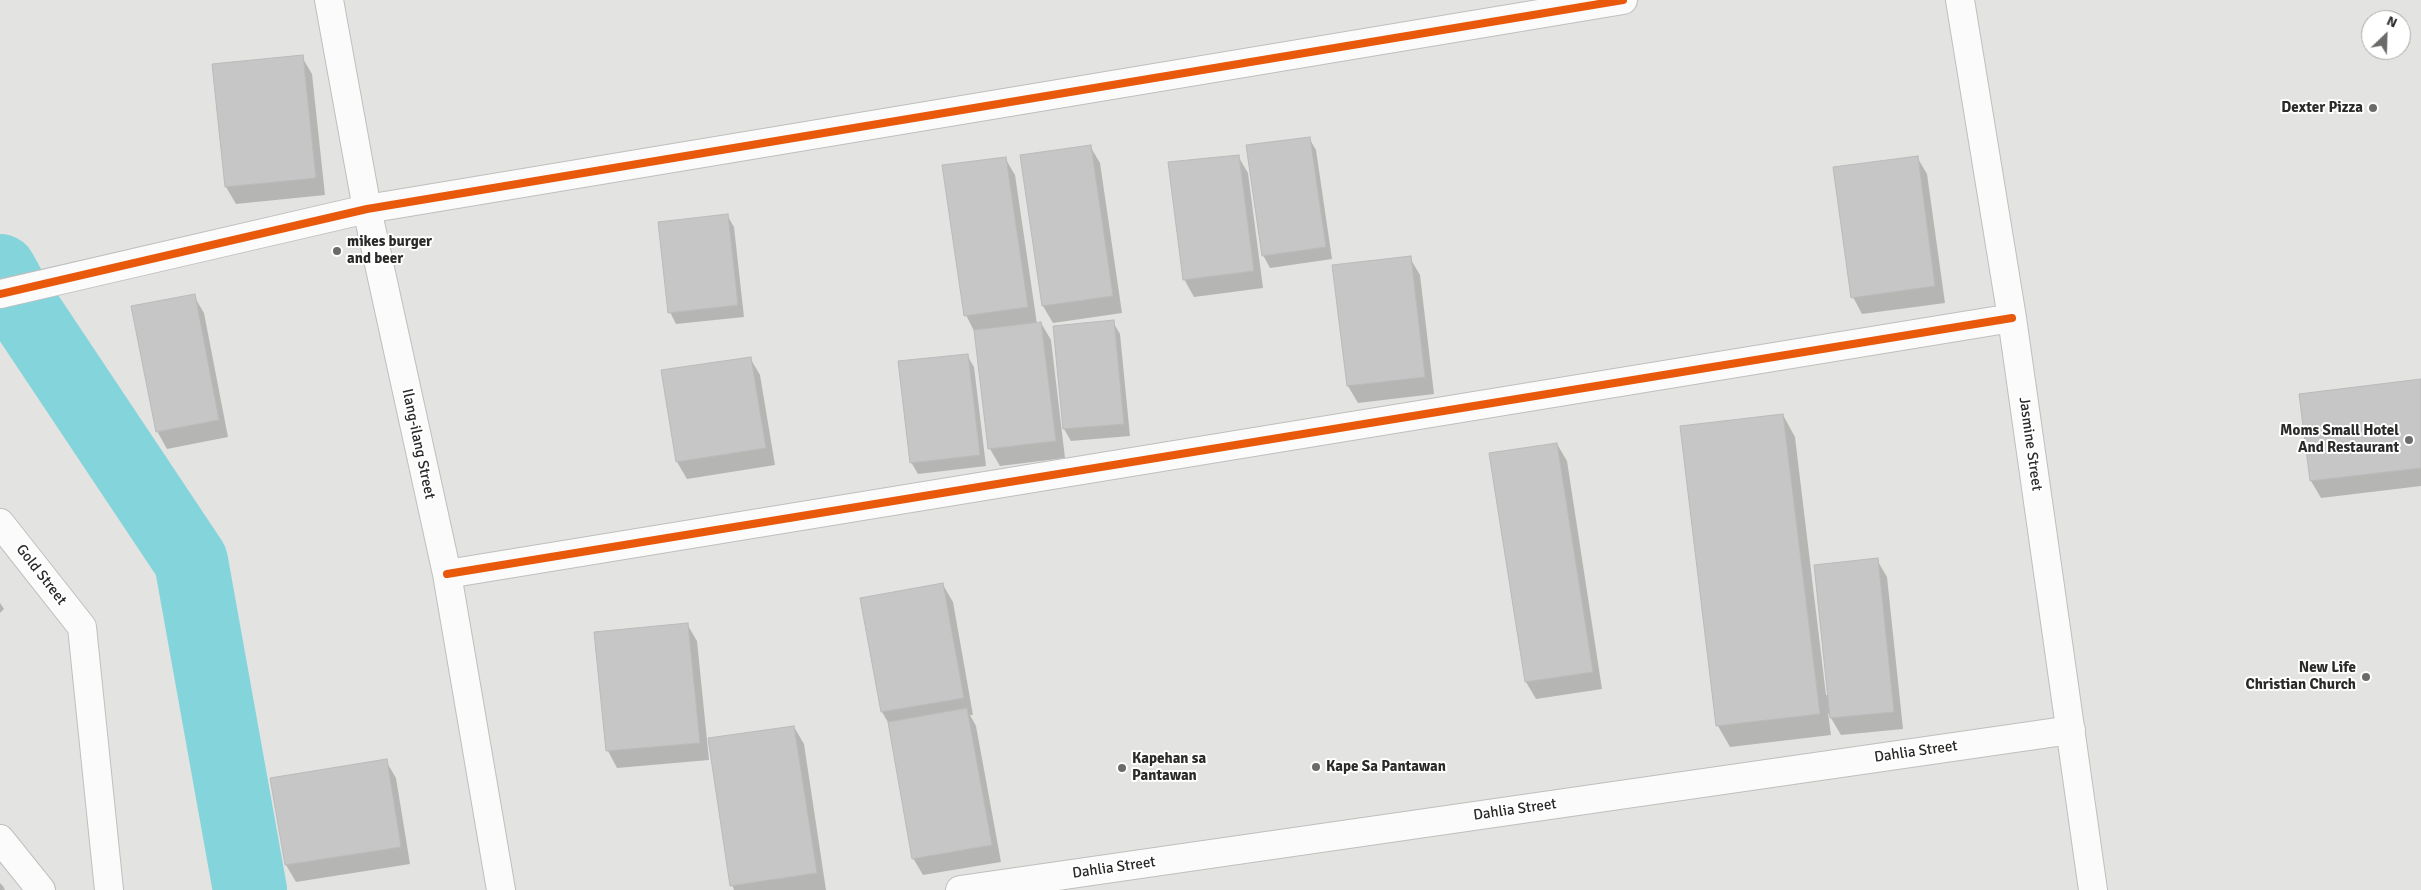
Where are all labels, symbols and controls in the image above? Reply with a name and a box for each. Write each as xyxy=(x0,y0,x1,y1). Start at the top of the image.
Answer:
north arrow xyxy=(2361,10,2411,60)
text: N xyxy=(2384,12,2400,32)
place label: Dexter Pizza xyxy=(2281,99,2363,117)
marker: Dexter Pizza xyxy=(2367,102,2379,114)
place label: mikes burger and beer xyxy=(347,233,432,268)
marker: mikes burger and beer xyxy=(331,245,343,257)
street label: Ilang-ilang Street xyxy=(398,387,438,501)
street label: Jasmine Street xyxy=(2015,396,2045,492)
place label: Moms Small Hotel And Restaurant xyxy=(2280,422,2399,457)
marker: Moms Small Hotel And Restaurant xyxy=(2403,434,2415,446)
street label: Gold Street xyxy=(12,541,70,609)
place label: New Life Christian Church xyxy=(2246,659,2356,694)
marker: New Life Christian Church xyxy=(2360,671,2372,683)
street label: Dahlia Street xyxy=(1873,737,1959,767)
place label: Kapehan sa Pantawan xyxy=(1132,750,1206,785)
place label: Kape Sa Pantawan xyxy=(1326,758,1446,776)
marker: Kape Sa Pantawan xyxy=(1310,761,1322,773)
marker: Kapehan sa Pantawan xyxy=(1116,762,1128,774)
street label: Dahlia Street xyxy=(1472,795,1558,825)
street label: Dahlia Street xyxy=(1071,853,1157,883)

